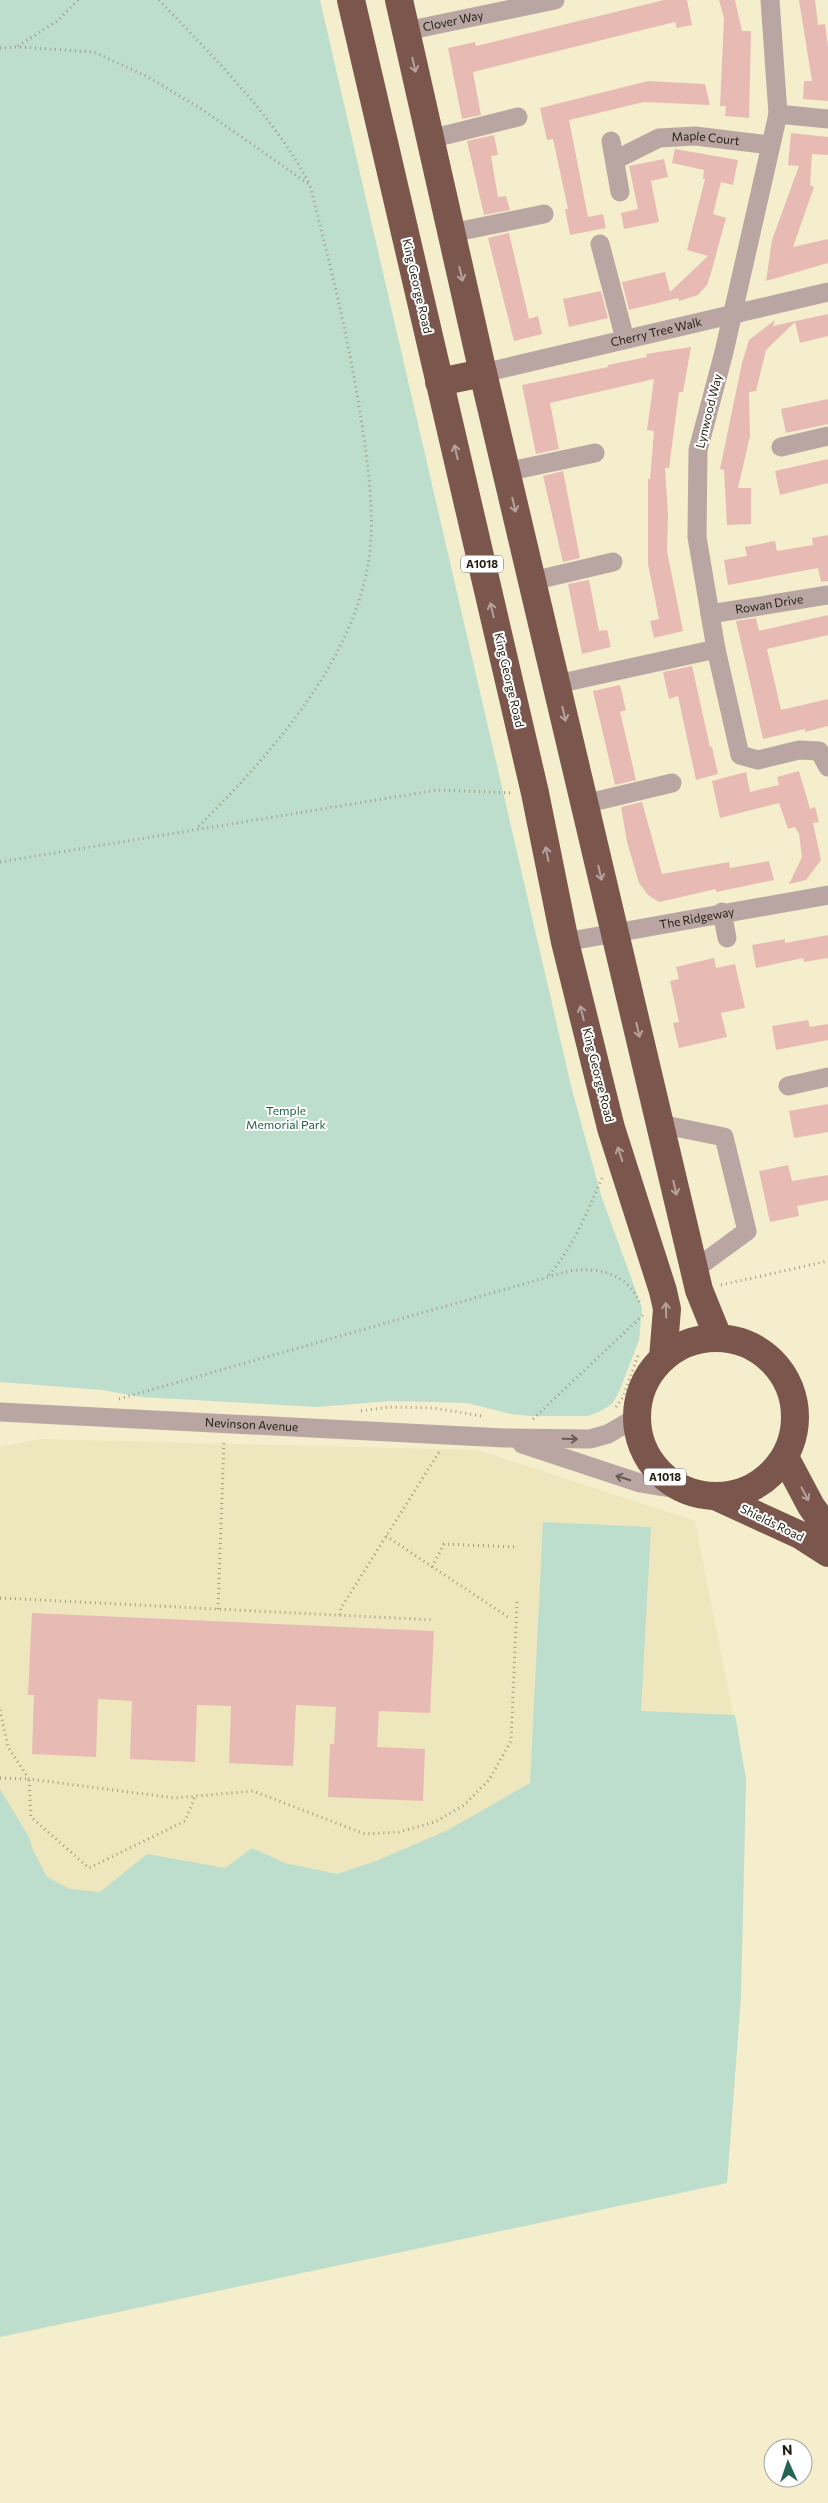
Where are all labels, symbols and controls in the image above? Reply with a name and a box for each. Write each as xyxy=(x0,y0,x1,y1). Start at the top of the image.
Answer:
street label: Clover Way xyxy=(421,7,484,33)
one-way arrow xyxy=(410,56,419,72)
street label: Maple Court xyxy=(671,128,741,147)
street label: King George Road xyxy=(400,237,436,335)
one-way arrow xyxy=(457,266,466,282)
street label: Cherry Tree Walk xyxy=(609,314,704,349)
street label: Lynwood Way xyxy=(692,372,724,450)
one-way arrow xyxy=(451,445,460,461)
one-way arrow xyxy=(510,497,519,513)
road number: A1018 xyxy=(461,556,503,572)
street label: Rowan Drive xyxy=(734,591,804,616)
one-way arrow xyxy=(487,603,496,619)
street label: King George Road xyxy=(492,631,528,729)
one-way arrow xyxy=(560,706,569,722)
one-way arrow xyxy=(542,847,551,863)
one-way arrow xyxy=(596,864,605,880)
street label: The Ridgeway xyxy=(658,904,735,931)
one-way arrow xyxy=(577,1005,587,1021)
one-way arrow xyxy=(634,1022,643,1038)
street label: King George Road xyxy=(580,1026,618,1124)
park label: Temple Memorial Park xyxy=(246,1103,327,1131)
one-way arrow xyxy=(614,1147,624,1163)
one-way arrow xyxy=(671,1180,680,1196)
one-way arrow xyxy=(661,1302,670,1318)
street label: Nevinson Avenue xyxy=(205,1415,299,1433)
one-way arrow xyxy=(562,1434,578,1444)
road number: A1018 xyxy=(644,1468,686,1485)
one-way arrow xyxy=(616,1472,632,1482)
one-way arrow xyxy=(800,1487,810,1502)
street label: Shields Road xyxy=(738,1501,807,1544)
north arrow xyxy=(763,2438,813,2488)
text: N xyxy=(782,2441,793,2458)

